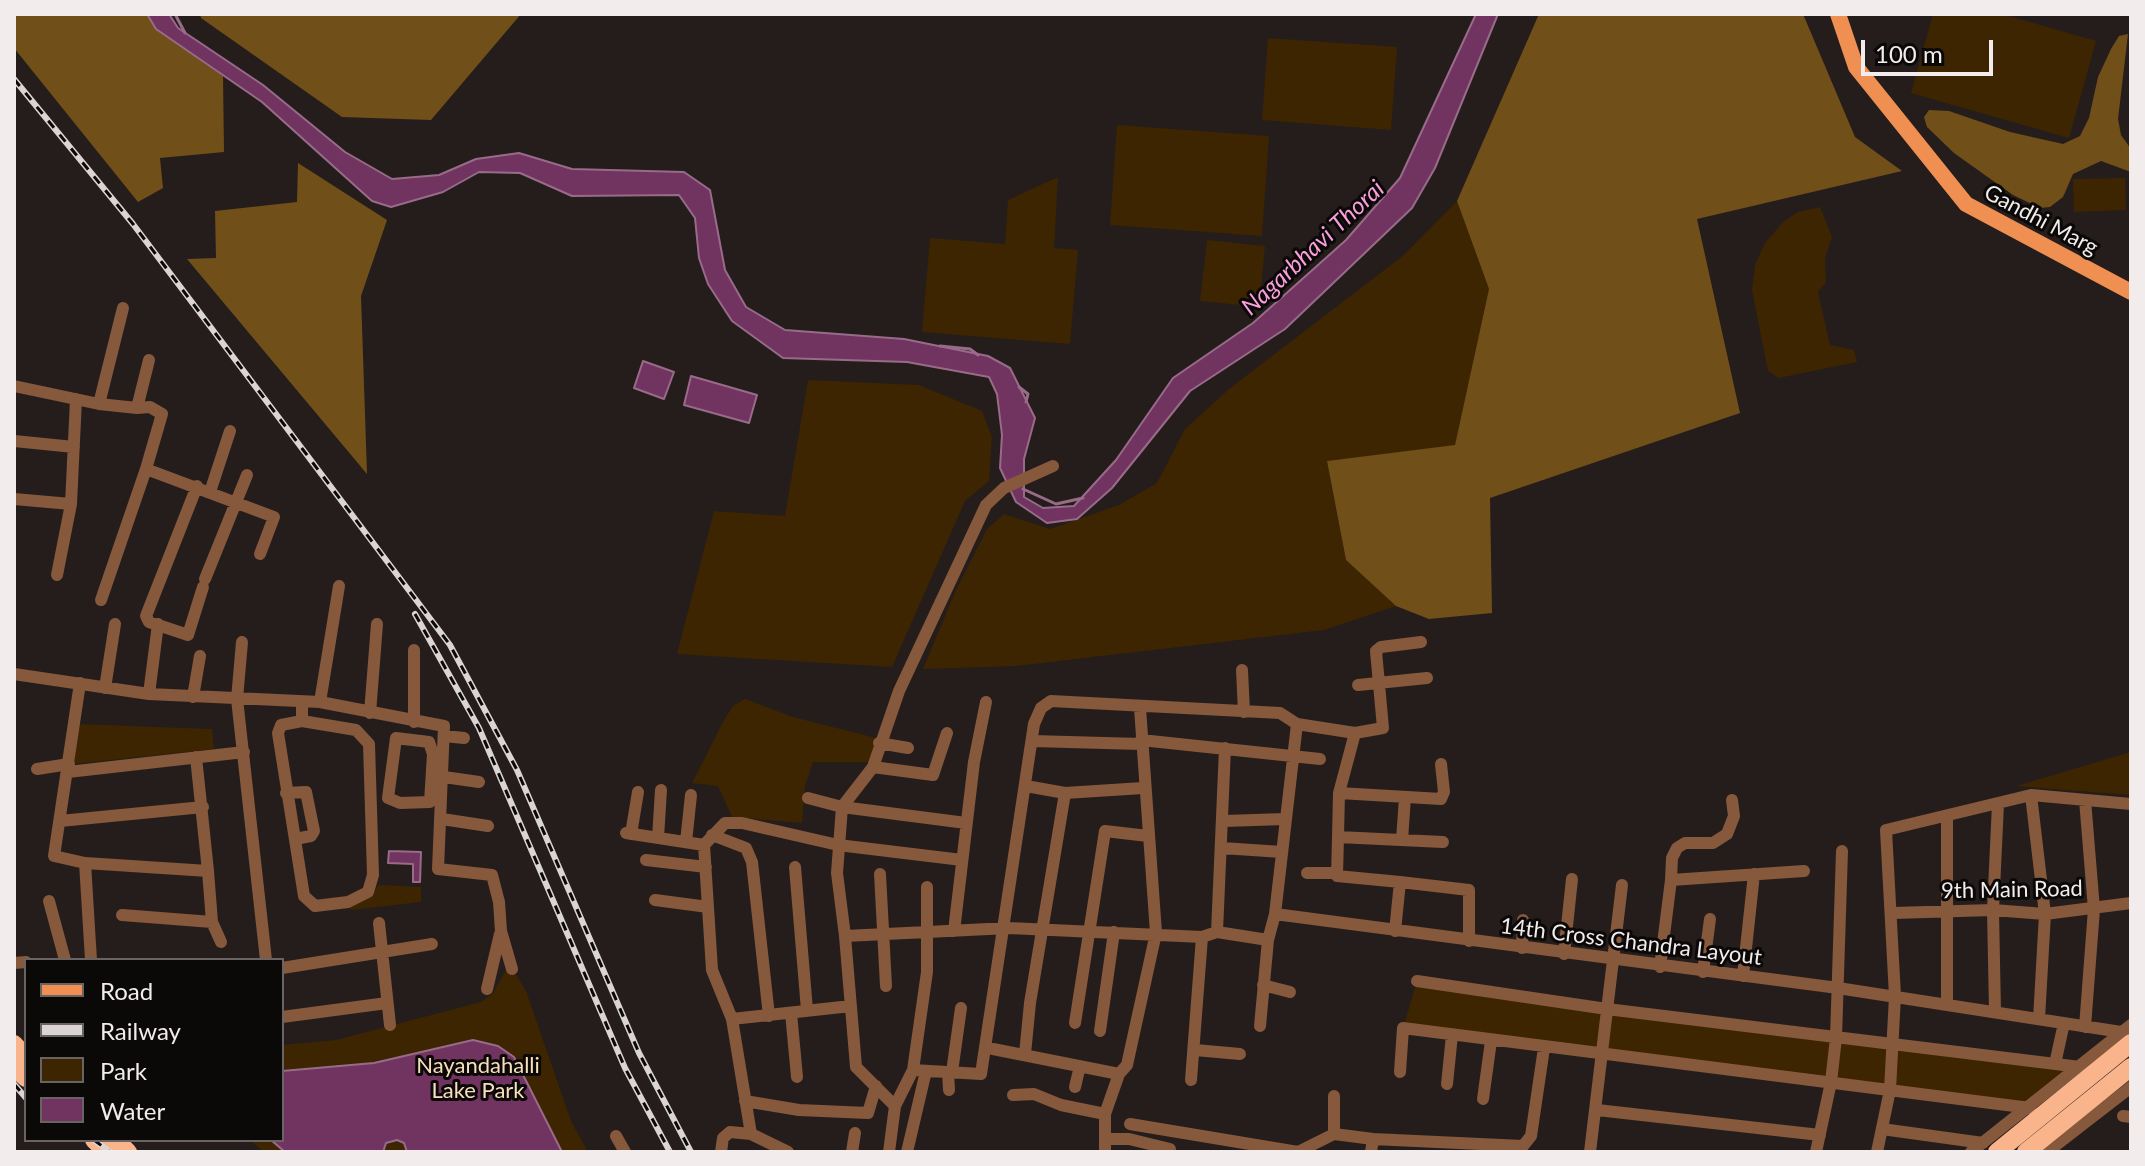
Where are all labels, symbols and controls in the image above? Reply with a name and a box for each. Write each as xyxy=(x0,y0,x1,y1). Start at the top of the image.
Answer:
scale bar xyxy=(1865,24,1997,74)
text: 100 m xyxy=(1875,39,1943,68)
water label: Nagarbhavi Thorai xyxy=(1236,175,1390,321)
street label: Gandhi Marg xyxy=(1980,179,2102,261)
street label: 9th Main Road xyxy=(1941,876,2083,904)
street label: 14th Cross Chandra Layout xyxy=(1499,913,1763,971)
legend xyxy=(24,958,284,1142)
text: Road xyxy=(100,976,153,1005)
text: Railway xyxy=(100,1016,181,1045)
park label: Nayandahalli Lake Park xyxy=(416,1053,540,1104)
text: Park xyxy=(100,1056,147,1085)
text: Water xyxy=(100,1096,165,1125)

